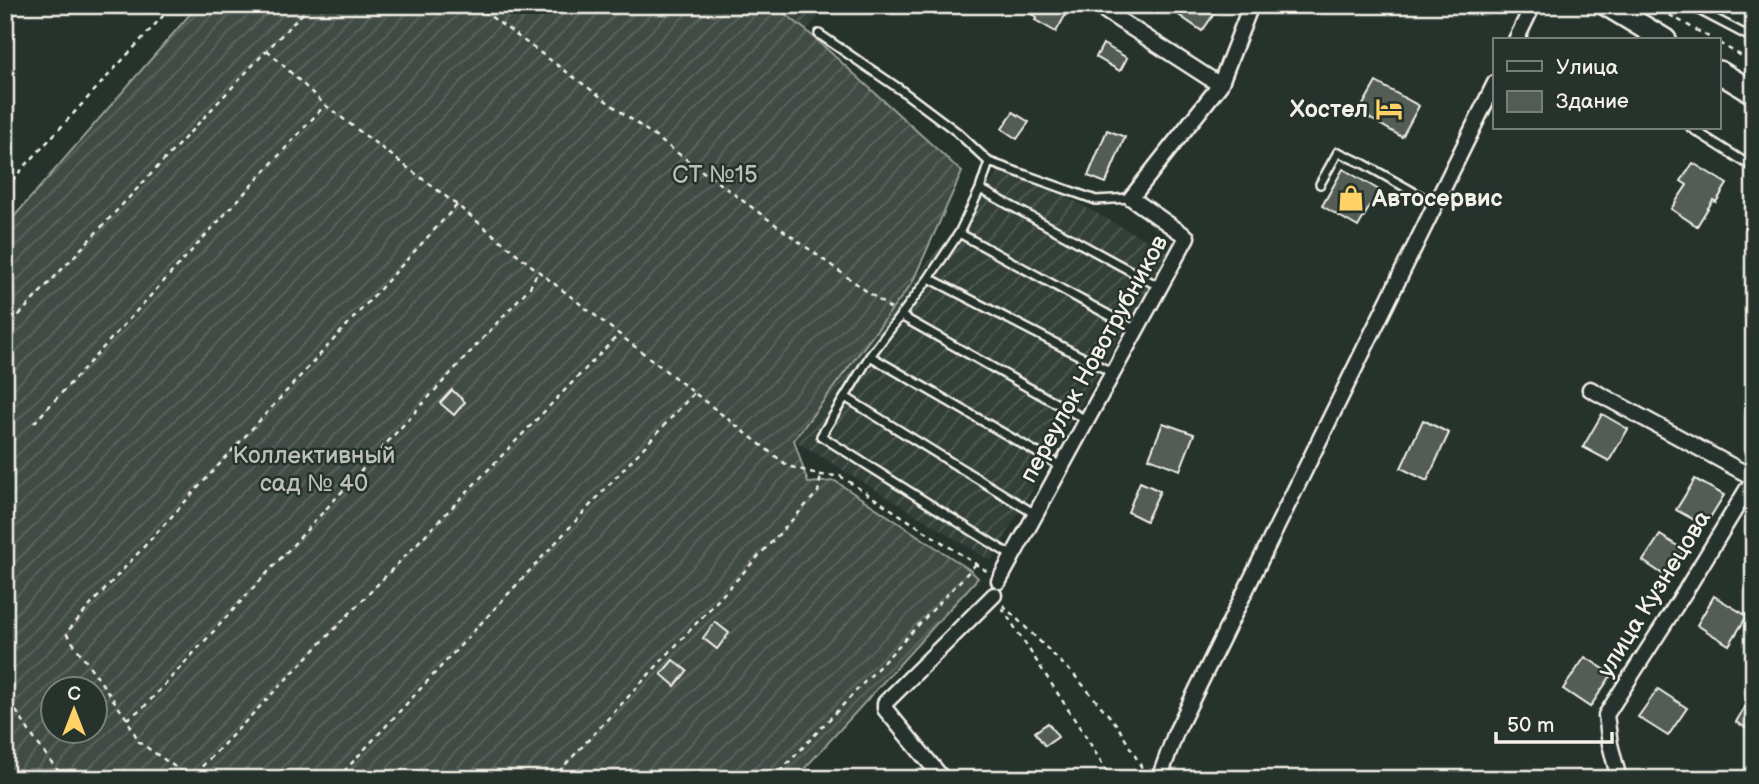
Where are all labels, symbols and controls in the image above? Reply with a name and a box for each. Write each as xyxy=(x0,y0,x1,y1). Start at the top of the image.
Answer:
legend xyxy=(1493,38,1720,130)
text: Улица xyxy=(1556,55,1619,80)
text: Здание xyxy=(1556,89,1629,114)
hotel icon: Хостел xyxy=(1374,94,1404,124)
place label: Хостел xyxy=(1289,95,1368,124)
park label: СТ №15 xyxy=(672,160,758,189)
shop icon: Автосервис xyxy=(1336,183,1366,213)
place label: Автосервис xyxy=(1371,184,1503,213)
street label: переулок Новотрубников xyxy=(1014,230,1175,488)
park label: Коллективный сад № 40 xyxy=(233,441,395,498)
street label: улица Кузнецова xyxy=(1591,505,1717,683)
north arrow xyxy=(38,676,108,746)
text: С xyxy=(67,683,81,706)
scale bar xyxy=(1496,700,1612,744)
text: 50 m xyxy=(1507,713,1554,738)

